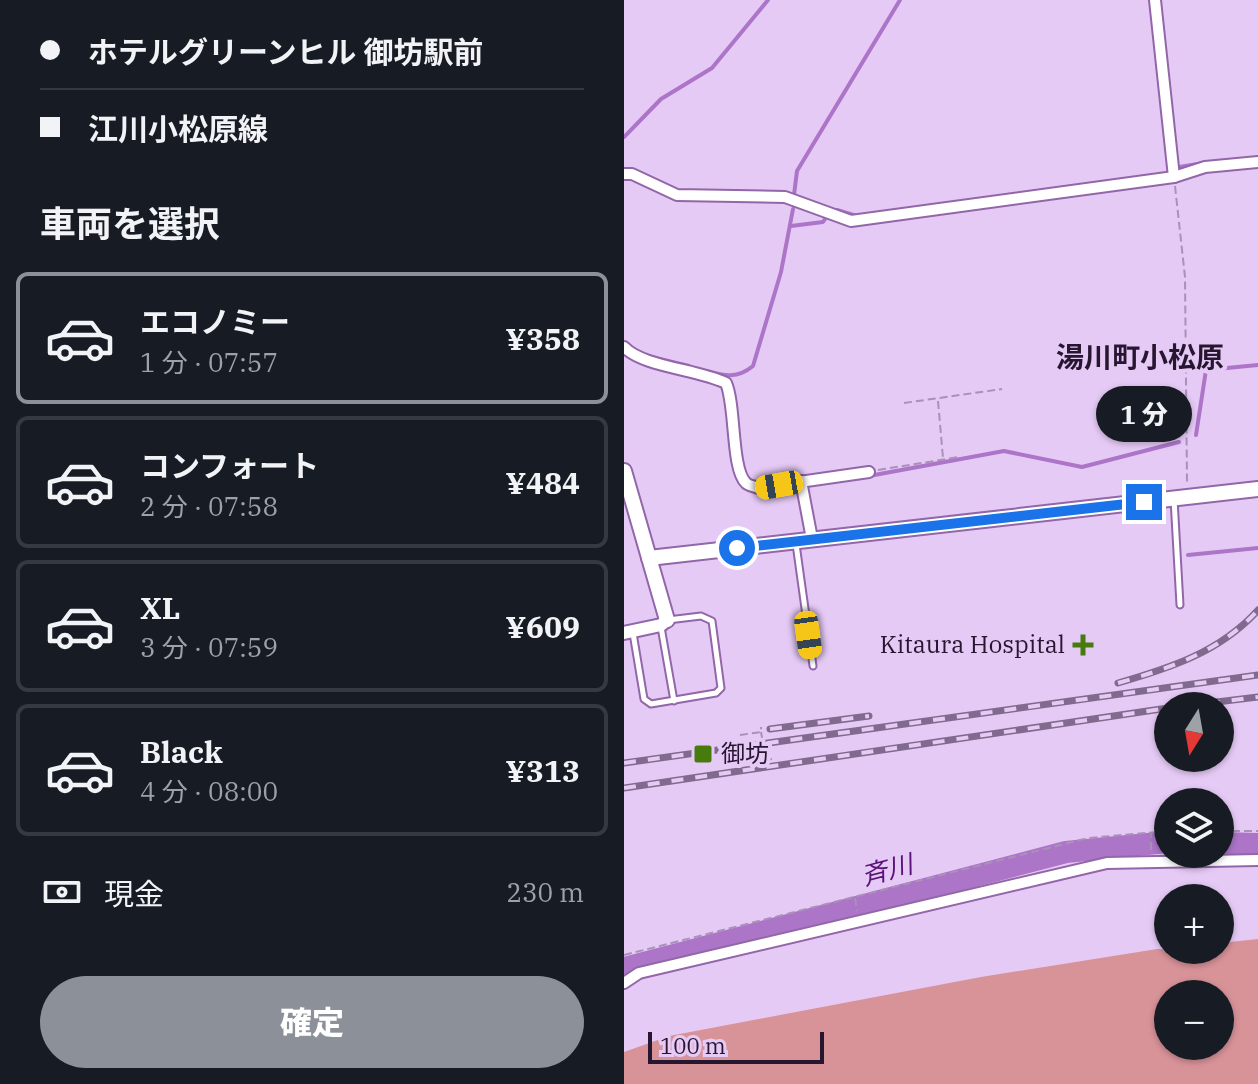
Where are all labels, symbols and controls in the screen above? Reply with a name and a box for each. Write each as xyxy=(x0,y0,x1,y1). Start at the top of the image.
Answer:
text: ホテルグリーンヒル 御坊駅前 xyxy=(88,32,483,71)
text: 江川小松原線 xyxy=(88,109,268,148)
text: 車両を選択 xyxy=(40,200,220,247)
icon: car xyxy=(44,302,116,374)
text: エコノミー xyxy=(140,302,290,341)
text: ¥358 xyxy=(506,319,580,358)
district label: 湯川町小松原 xyxy=(1056,338,1224,375)
text: 1 分 · 07:57 xyxy=(140,345,278,379)
callout: 1 分 xyxy=(1096,386,1192,442)
text: 1 分 xyxy=(1120,397,1168,431)
icon: car xyxy=(44,446,116,518)
text: コンフォート xyxy=(140,446,319,485)
text: ¥484 xyxy=(506,463,580,502)
car xyxy=(753,469,805,501)
route end xyxy=(1126,484,1162,520)
text: 2 分 · 07:58 xyxy=(140,489,278,523)
route start xyxy=(719,530,755,566)
text: XL xyxy=(140,588,180,627)
icon: car xyxy=(44,590,116,662)
text: ¥609 xyxy=(506,607,580,646)
car xyxy=(793,610,823,660)
place label: Kitaura Hospital xyxy=(880,628,1065,660)
text: 3 分 · 07:59 xyxy=(140,630,278,664)
marker: Kitaura Hospital xyxy=(1072,634,1094,656)
north arrow xyxy=(1154,692,1234,772)
map controls xyxy=(1154,692,1234,1060)
text: Black xyxy=(140,732,223,771)
icon: car xyxy=(44,734,116,806)
place label: 御坊 xyxy=(721,737,769,769)
marker: 御坊 xyxy=(692,743,714,765)
text: ¥313 xyxy=(506,751,580,790)
text: 4 分 · 08:00 xyxy=(140,774,278,808)
button: layers xyxy=(1154,788,1234,868)
water label: 斉川 xyxy=(857,845,919,892)
icon: cash xyxy=(40,870,84,914)
text: 現金 xyxy=(104,874,164,913)
text: 230 m xyxy=(506,875,584,909)
button: + xyxy=(1154,884,1234,964)
button: 確定 xyxy=(40,976,584,1068)
button: − xyxy=(1154,980,1234,1060)
scale bar xyxy=(648,1028,824,1064)
text: 100 m xyxy=(660,1031,726,1060)

